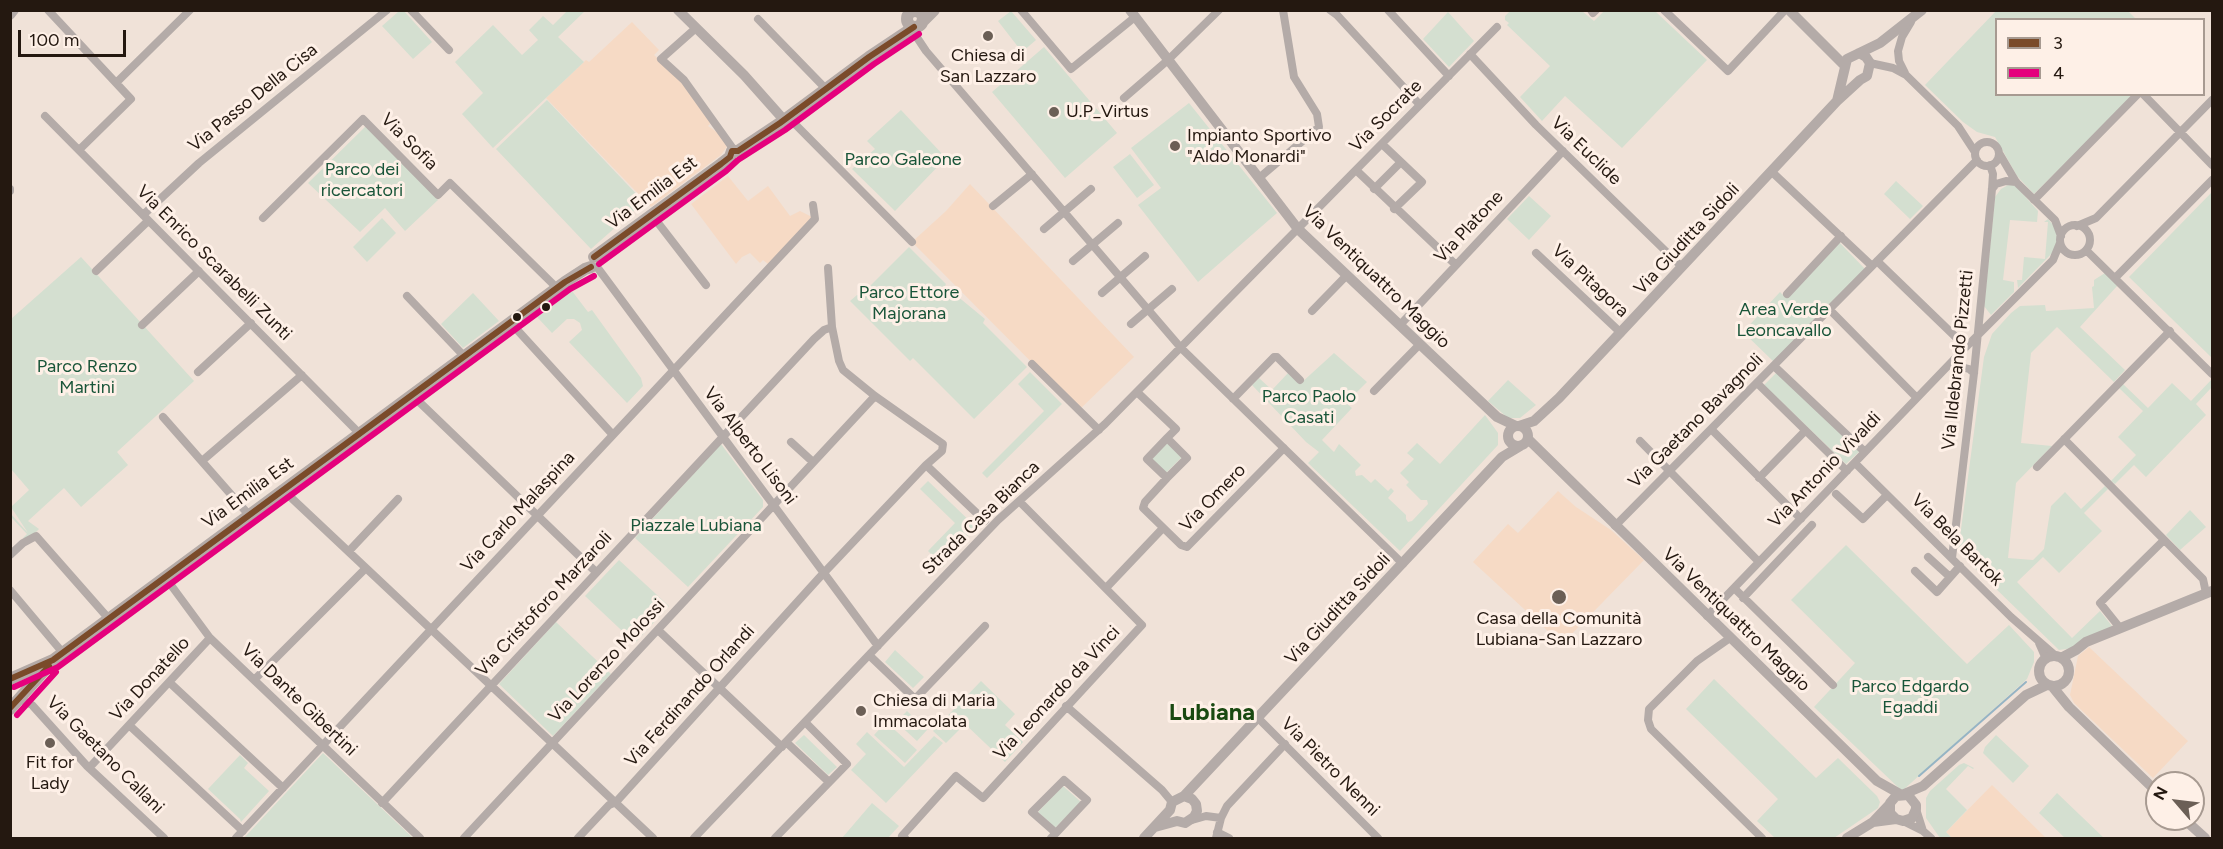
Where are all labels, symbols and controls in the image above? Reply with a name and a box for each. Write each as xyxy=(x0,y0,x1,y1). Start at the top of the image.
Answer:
scale bar xyxy=(21,18,129,56)
legend xyxy=(1995,18,2205,96)
text: 100 m xyxy=(29,29,79,51)
marker: Chiesa di San Lazzaro xyxy=(981,29,995,43)
text: 3 xyxy=(2053,32,2063,54)
street label: Via Passo Della Cisa xyxy=(184,39,322,157)
place label: Chiesa di San Lazzaro xyxy=(940,45,1036,88)
text: 4 xyxy=(2053,62,2064,84)
street label: Via Socrate xyxy=(1345,75,1427,157)
place label: U.P_Virtus xyxy=(1066,101,1149,123)
marker: U.P_Virtus xyxy=(1047,105,1061,119)
street label: Via Sofia xyxy=(376,109,442,175)
street label: Via Euclide xyxy=(1546,112,1626,190)
place label: Impianto Sportivo "Aldo Monardi" xyxy=(1187,125,1332,168)
marker: Impianto Sportivo "Aldo Monardi" xyxy=(1168,139,1182,153)
park label: Parco Galeone xyxy=(844,149,962,171)
street label: Via Emilia Est xyxy=(602,152,702,234)
park label: Parco dei ricercatori xyxy=(321,159,403,201)
street label: Via Giuditta Sidoli xyxy=(1630,179,1744,299)
street label: Via Enrico Scarabelli Zunti xyxy=(132,181,296,345)
street label: Via Platone xyxy=(1430,186,1508,268)
street label: Via Ventiquattro Maggio xyxy=(1298,201,1454,353)
street label: Via Pitagora xyxy=(1547,240,1633,322)
street label: Via Ildebrando Pizzetti xyxy=(1938,269,1978,451)
park label: Parco Ettore Majorana xyxy=(859,282,959,324)
park label: Area Verde Leoncavallo xyxy=(1736,299,1832,342)
unlabelled marker xyxy=(540,301,552,313)
unlabelled marker xyxy=(511,311,523,323)
street label: Via Gaetano Bavagnoli xyxy=(1624,349,1768,493)
park label: Parco Renzo Martini xyxy=(37,356,137,398)
street label: Via Alberto Lisoni xyxy=(699,383,801,509)
park label: Parco Paolo Casati xyxy=(1262,386,1356,428)
street label: Via Antonio Vivaldi xyxy=(1764,408,1886,532)
street label: Via Carlo Malaspina xyxy=(456,447,580,577)
street label: Via Emilia Est xyxy=(198,453,298,533)
street label: Strada Casa Bianca xyxy=(918,456,1044,580)
street label: Via Omero xyxy=(1175,460,1251,536)
street label: Via Bela Bartok xyxy=(1907,490,2007,590)
park label: Piazzale Lubiana xyxy=(630,515,762,537)
street label: Via Cristoforo Marzaroli xyxy=(471,527,617,681)
street label: Via Ventiquattro Maggio xyxy=(1658,544,1814,696)
street label: Via Giuditta Sidoli xyxy=(1281,549,1395,669)
marker: Casa della Comunità Lubiana-San Lazzaro xyxy=(1550,588,1568,606)
street label: Via Lorenzo Molossi xyxy=(544,595,670,727)
place label: Casa della Comunità Lubiana-San Lazzaro xyxy=(1476,608,1642,650)
street label: Via Ferdinando Orlandi xyxy=(621,621,759,771)
street label: Via Leonardo da Vinci xyxy=(989,621,1125,765)
street label: Via Donatello xyxy=(106,632,194,726)
street label: Via Dante Gibertini xyxy=(237,639,361,761)
park label: Parco Edgardo Egaddi xyxy=(1851,676,1969,718)
place label: Chiesa di Maria Immacolata xyxy=(873,690,995,732)
street label: Via Gaetano Callani xyxy=(42,692,168,818)
district label: Lubiana xyxy=(1169,699,1255,727)
marker: Chiesa di Maria Immacolata xyxy=(854,704,868,718)
street label: Via Pietro Nenni xyxy=(1276,713,1384,821)
marker: Fit for Lady xyxy=(43,736,57,750)
place label: Fit for Lady xyxy=(26,752,74,795)
north arrow xyxy=(2145,771,2205,831)
text: N xyxy=(2149,783,2172,803)

